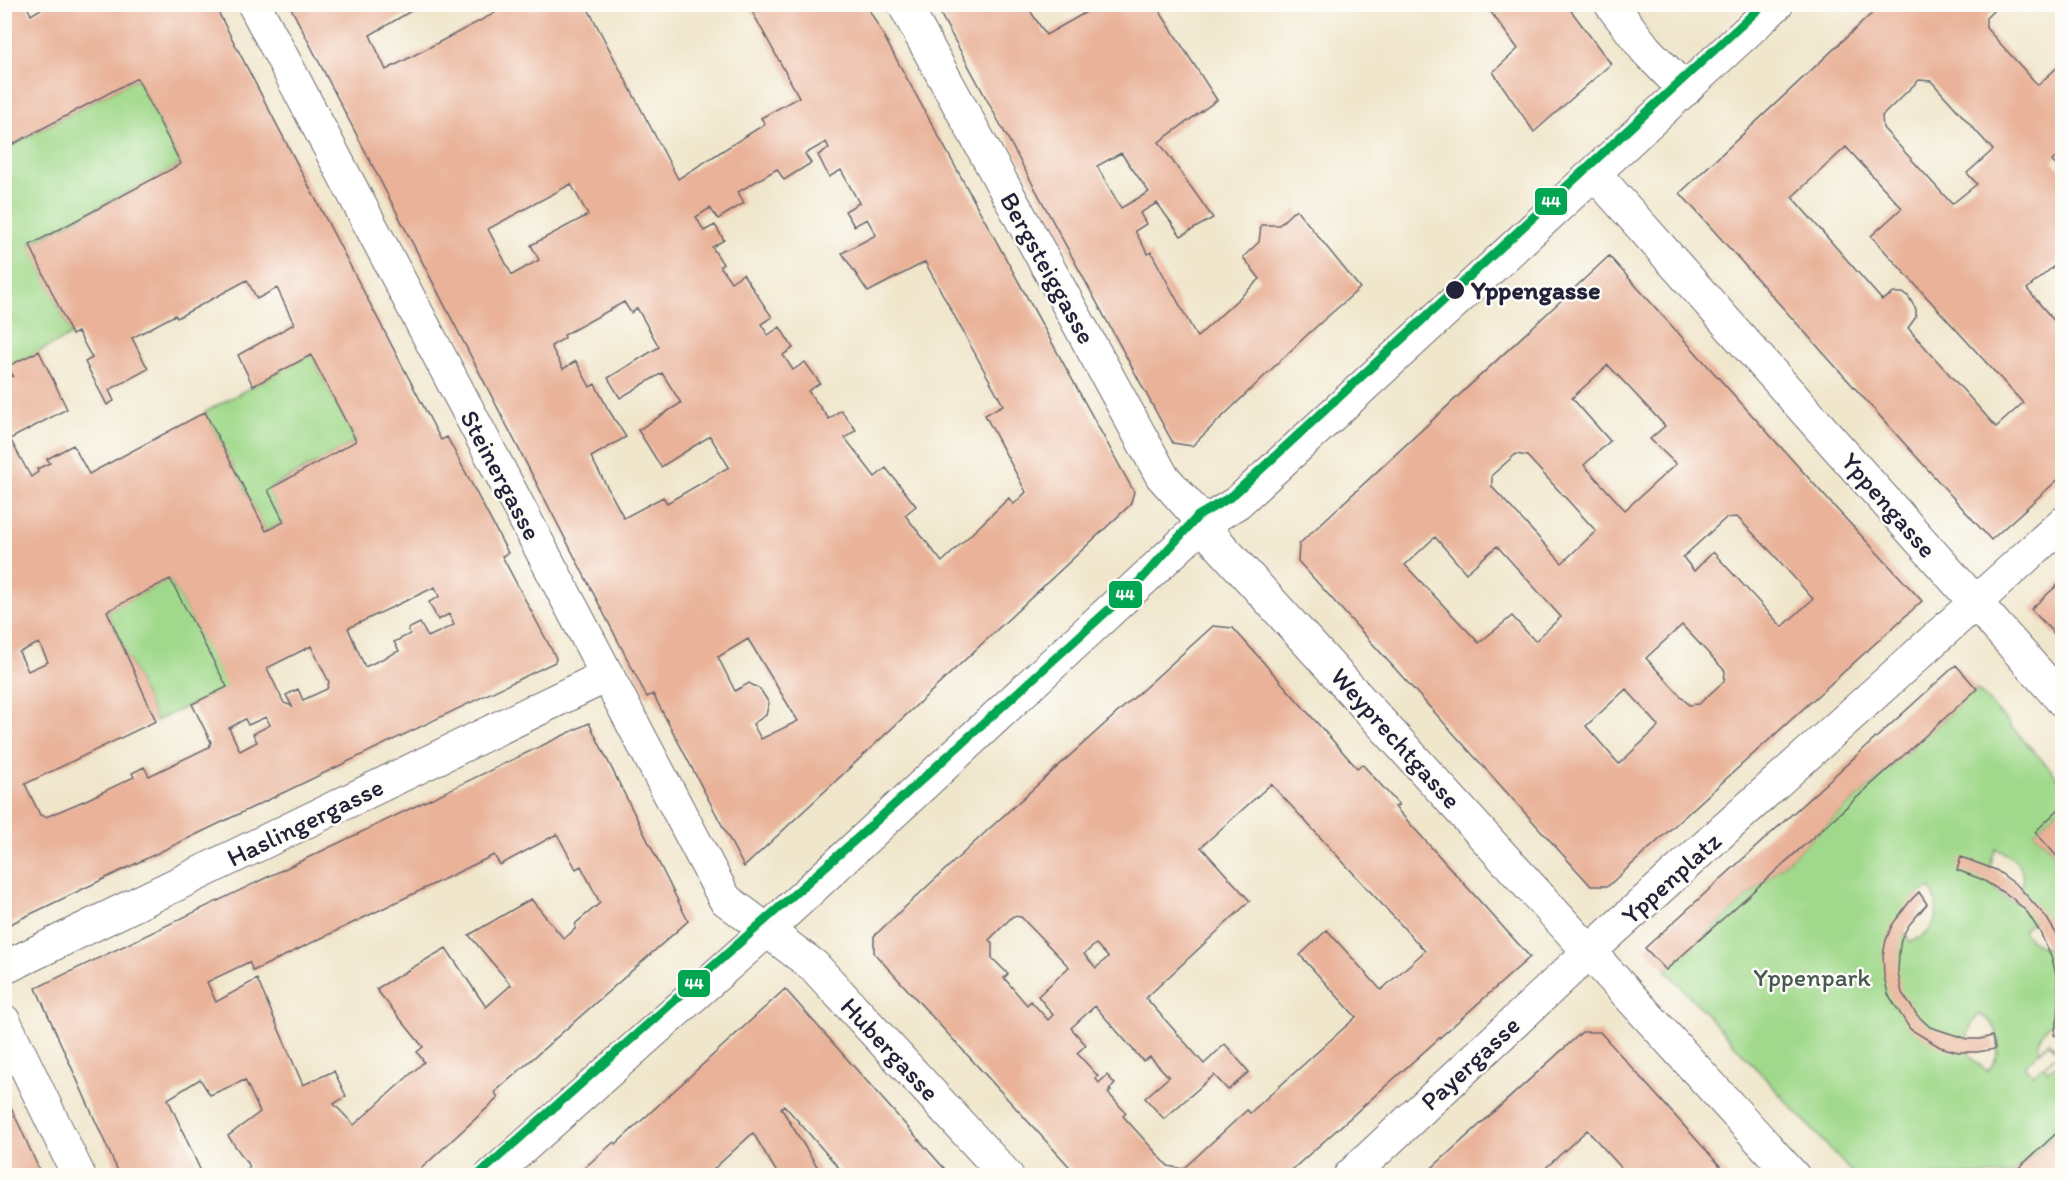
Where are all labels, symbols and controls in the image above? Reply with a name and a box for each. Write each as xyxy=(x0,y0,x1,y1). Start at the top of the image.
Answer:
street label: Bergsteiggasse xyxy=(993,186,1103,350)
line badge: 44 xyxy=(1534,187,1568,216)
text: 44 xyxy=(1541,192,1561,211)
place label: Yppengasse xyxy=(1470,274,1601,306)
marker: Yppengasse xyxy=(1444,279,1466,301)
street label: Steinergasse xyxy=(453,405,549,545)
street label: Yppengasse xyxy=(1834,446,1944,564)
line badge: 44 xyxy=(1108,580,1143,609)
text: 44 xyxy=(1115,585,1135,604)
street label: Weyprechtgasse xyxy=(1324,661,1468,815)
street label: Haslingergasse xyxy=(222,770,388,874)
street label: Yppenplatz xyxy=(1614,825,1728,931)
park label: Yppenpark xyxy=(1753,961,1871,993)
line badge: 44 xyxy=(677,969,711,998)
text: 44 xyxy=(684,974,704,993)
street label: Hubergasse xyxy=(834,990,946,1108)
street label: Payergasse xyxy=(1414,1009,1526,1117)

